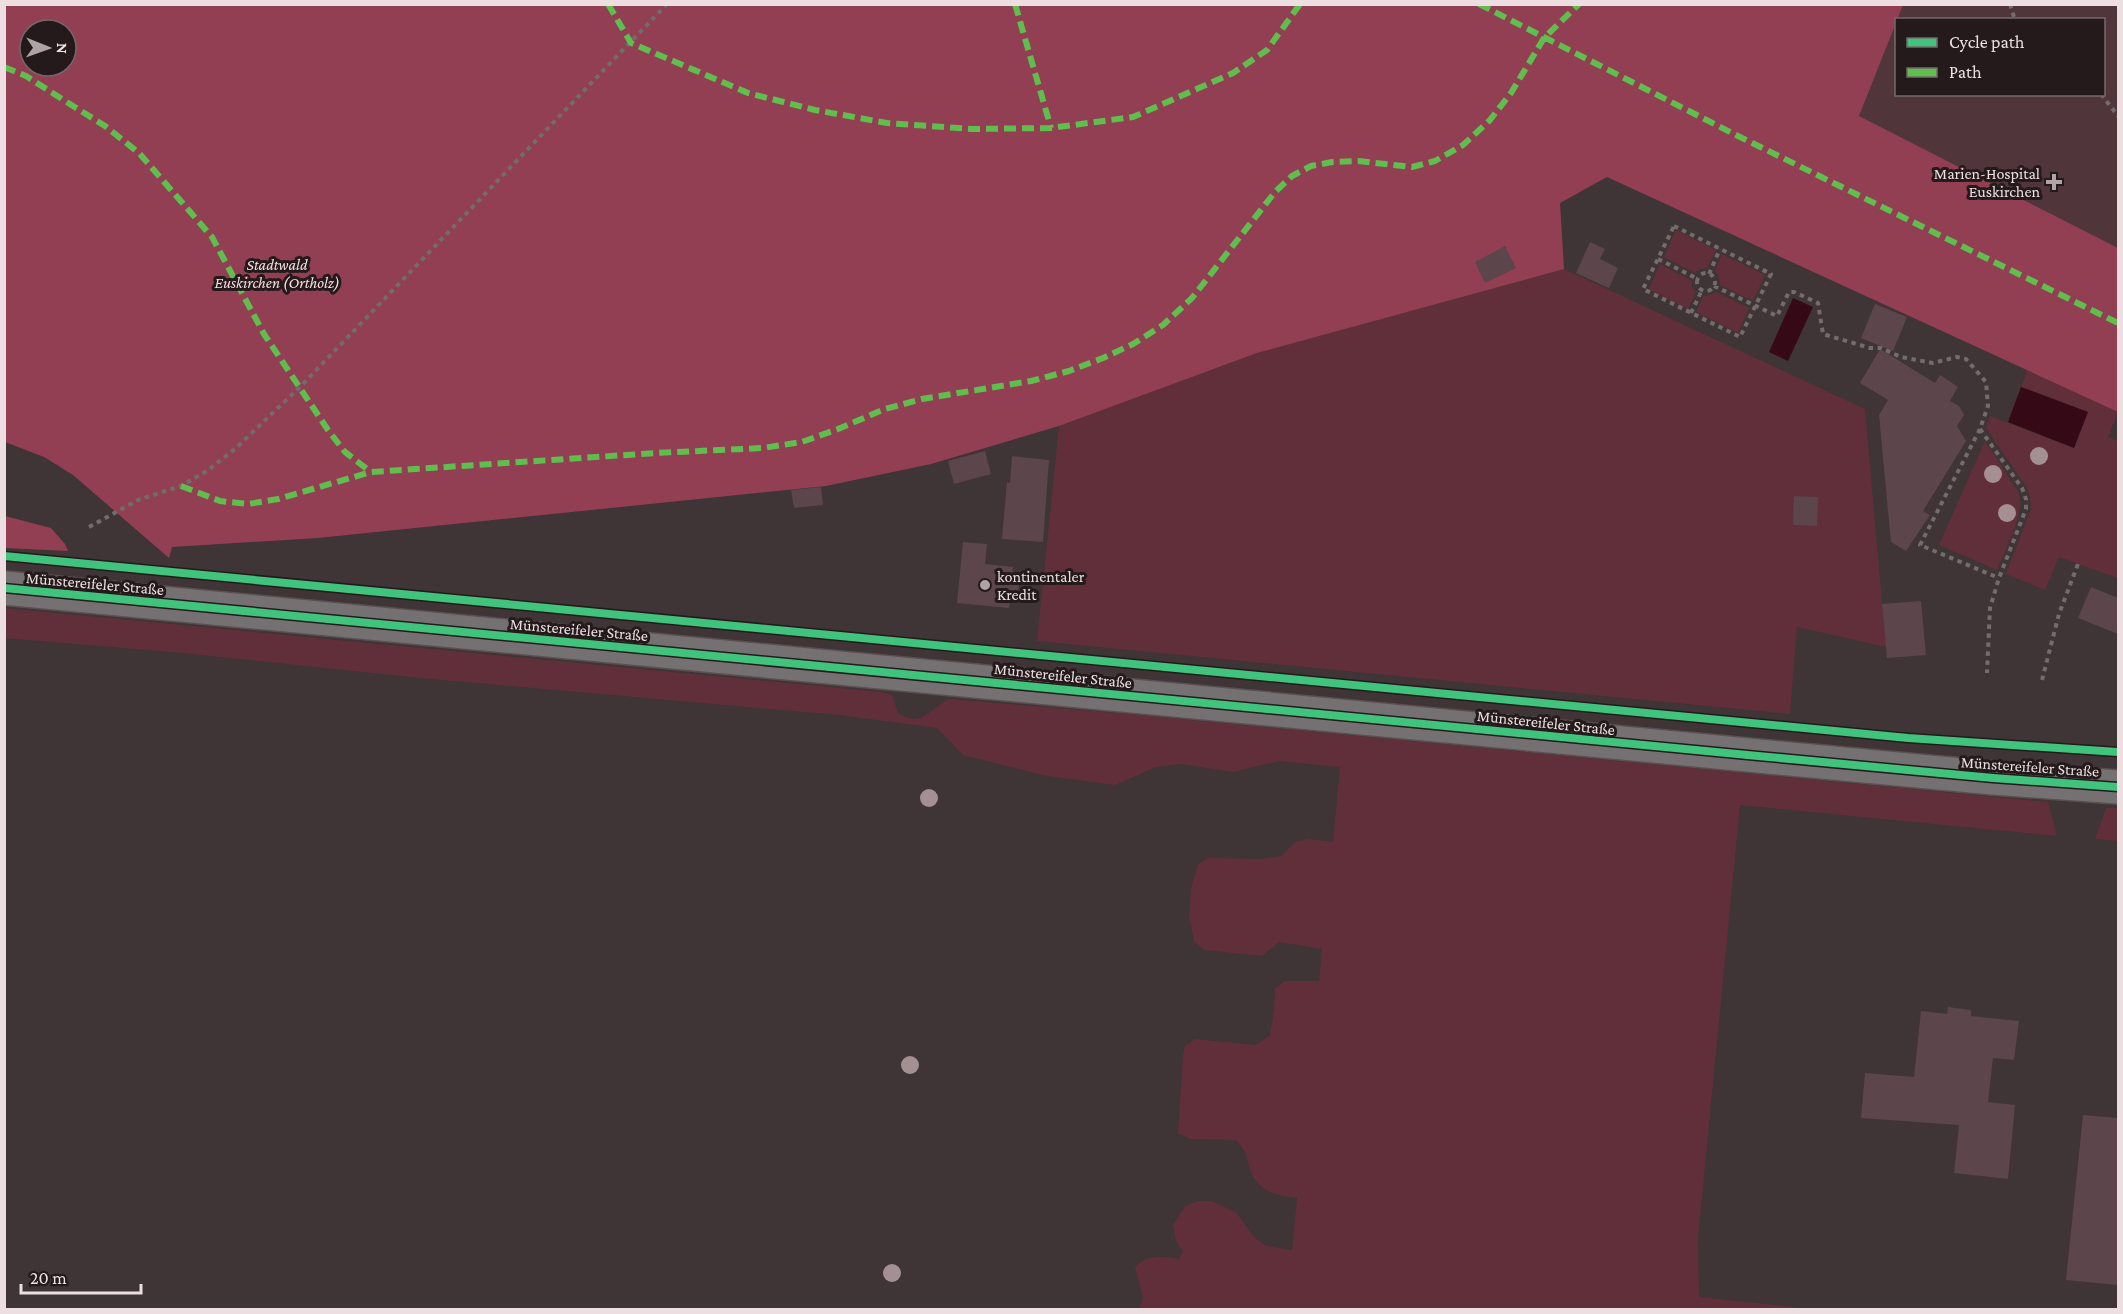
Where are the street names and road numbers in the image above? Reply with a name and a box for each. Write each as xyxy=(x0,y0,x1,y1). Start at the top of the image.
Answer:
street label: Münstereifeler Straße xyxy=(25,569,165,598)
street label: Münstereifeler Straße xyxy=(509,615,649,644)
street label: Münstereifeler Straße xyxy=(993,660,1133,691)
street label: Münstereifeler Straße xyxy=(1476,707,1616,738)
street label: Münstereifeler Straße xyxy=(1960,753,2100,780)

